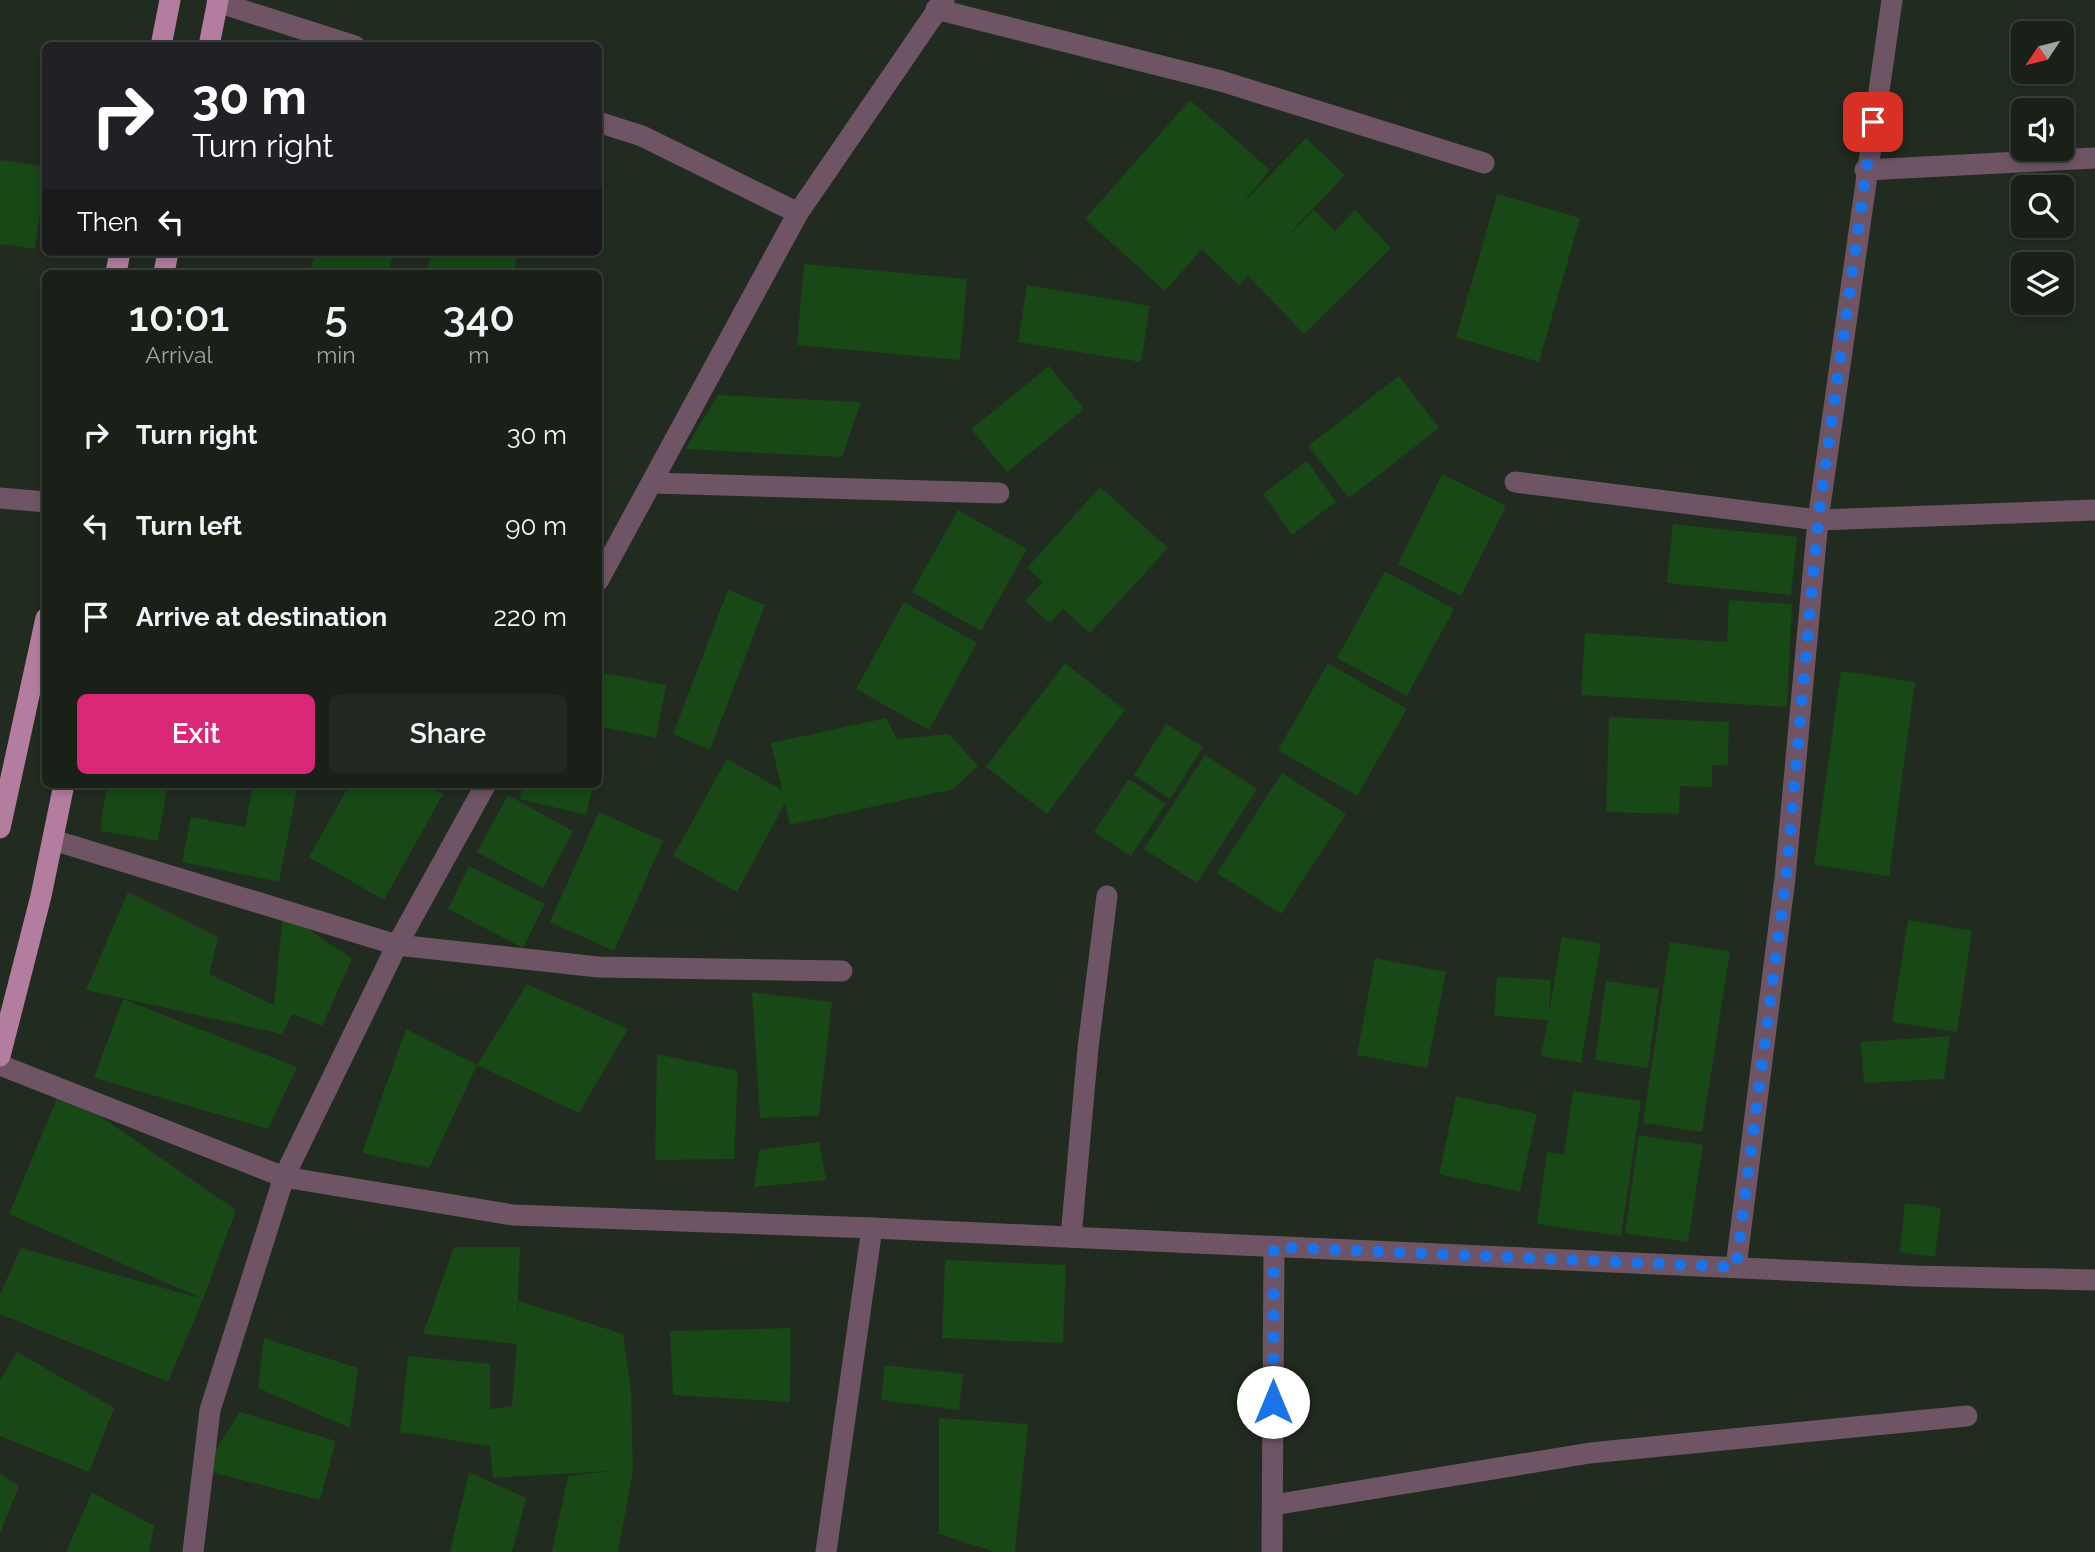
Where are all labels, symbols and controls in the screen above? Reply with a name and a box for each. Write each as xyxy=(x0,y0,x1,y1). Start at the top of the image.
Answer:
north arrow xyxy=(2011,21,2074,84)
map controls xyxy=(2011,21,2074,315)
text: 30 m xyxy=(192,68,307,125)
icon: right xyxy=(77,70,168,161)
pin xyxy=(1843,92,1903,152)
button: sound xyxy=(2011,98,2074,161)
icon: arrive xyxy=(1854,103,1892,141)
text: Turn right xyxy=(192,127,333,164)
button: search xyxy=(2011,175,2074,238)
icon: left xyxy=(152,203,190,241)
text: Then xyxy=(77,207,138,237)
button: layers xyxy=(2011,252,2074,315)
text: 10:01 xyxy=(129,292,229,341)
text: 5 xyxy=(324,292,348,341)
text: 340 xyxy=(443,292,515,341)
text: Arrival xyxy=(145,341,213,368)
text: min xyxy=(316,341,356,368)
text: m xyxy=(468,341,489,368)
icon: right xyxy=(77,416,115,454)
text: Turn right xyxy=(136,420,257,450)
text: 30 m xyxy=(507,420,567,450)
icon: left xyxy=(77,507,115,545)
text: Turn left xyxy=(136,511,242,541)
text: 90 m xyxy=(505,511,567,541)
icon: arrive xyxy=(77,598,115,636)
text: Arrive at destination xyxy=(136,602,387,632)
text: 220 m xyxy=(493,602,567,632)
button: Exit xyxy=(77,694,315,774)
button: Share xyxy=(329,694,567,774)
position arrow xyxy=(1236,1365,1310,1439)

